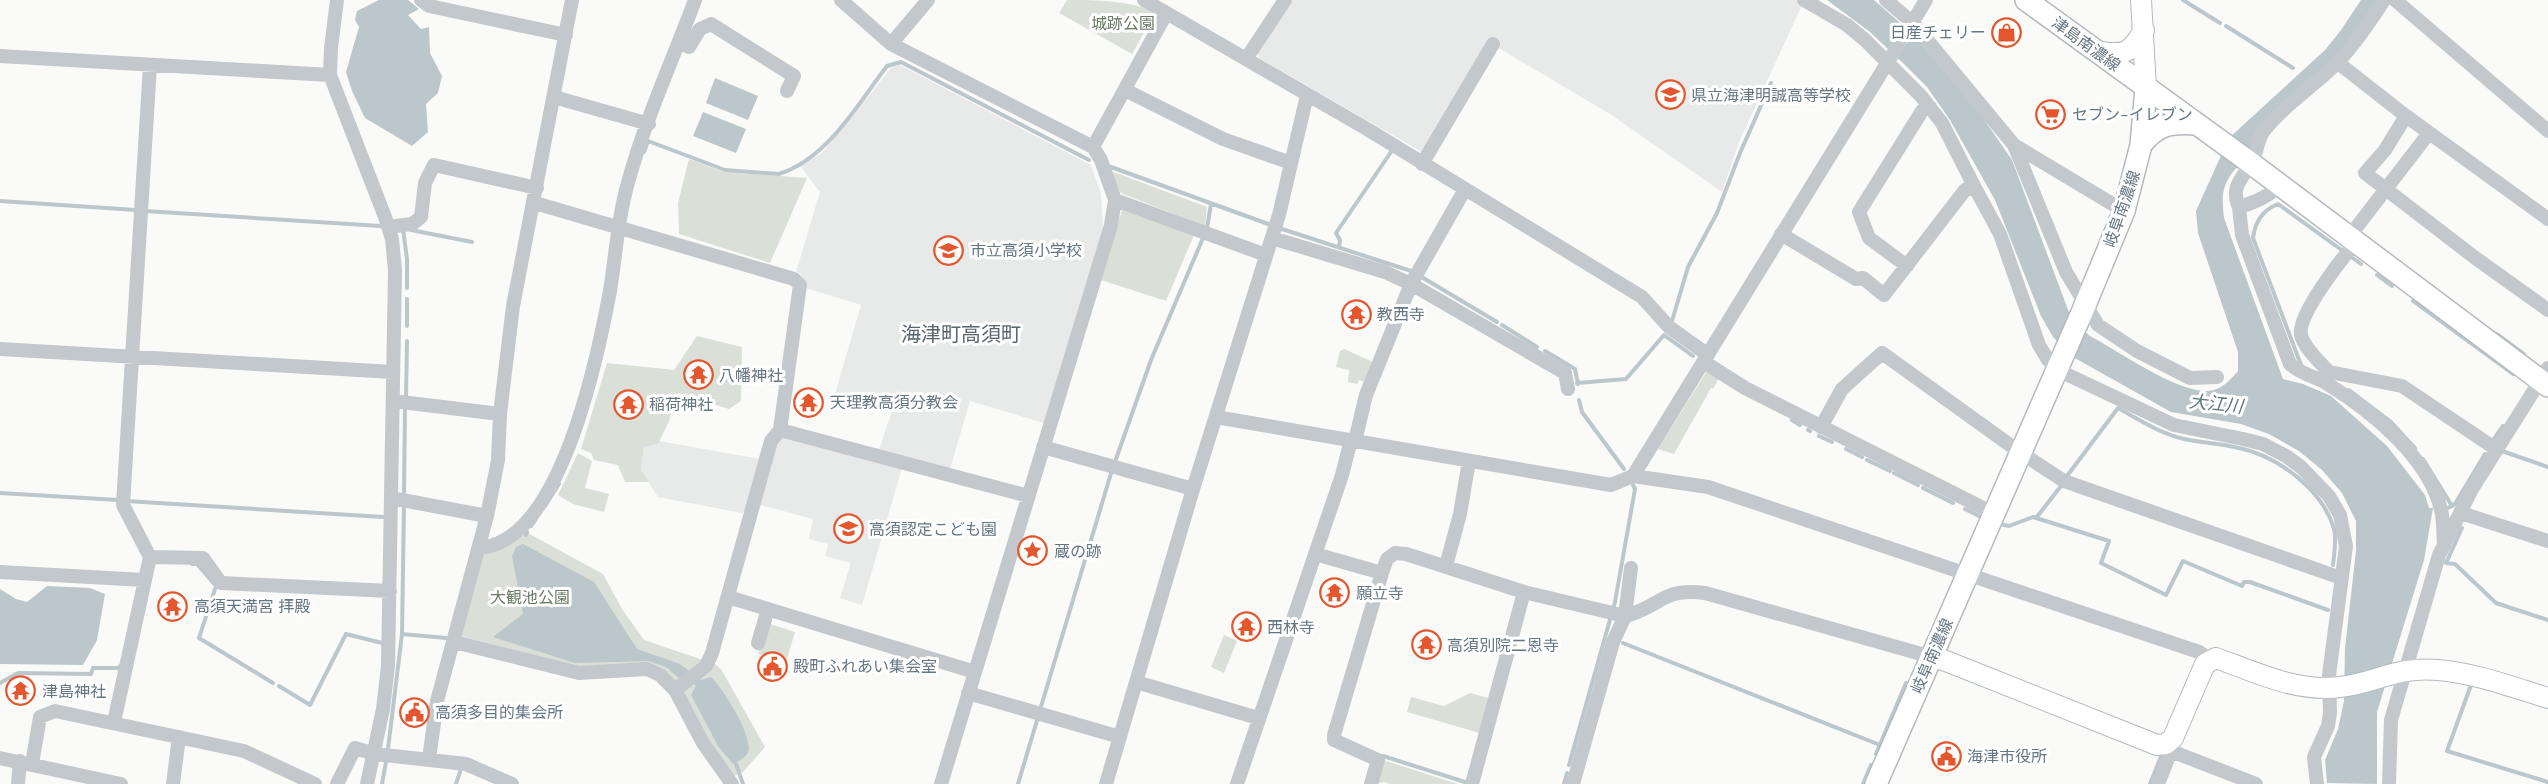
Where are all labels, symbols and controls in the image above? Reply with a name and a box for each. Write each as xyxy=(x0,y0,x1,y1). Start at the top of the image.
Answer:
street label: 津島南濃線 xyxy=(2047,12,2125,76)
park label: 城跡公園 xyxy=(1091,13,1155,34)
shop icon: 日産チェリー xyxy=(1991,16,2023,48)
place label: 日産チェリー xyxy=(1890,22,1986,43)
school or university icon: 県立海津明誠高等学校 xyxy=(1654,79,1686,111)
place label: 県立海津明誠高等学校 xyxy=(1691,85,1851,106)
supermarket icon: セブン-イレブン xyxy=(2035,98,2067,130)
place label: セブン-イレブン xyxy=(2072,104,2193,125)
street label: 岐阜南濃線 xyxy=(2099,168,2145,250)
school or university icon: 市立高須小学校 xyxy=(933,234,965,266)
place label: 市立高須小学校 xyxy=(970,240,1082,261)
temple icon: 教西寺 xyxy=(1340,298,1372,330)
place label: 教西寺 xyxy=(1377,304,1425,325)
district label: 海津町高須町 xyxy=(901,321,1021,347)
temple icon: 八幡神社 xyxy=(682,359,714,391)
place label: 八幡神社 xyxy=(719,365,783,386)
temple icon: 天理教高須分教会 xyxy=(793,386,825,418)
temple icon: 稲荷神社 xyxy=(612,388,644,420)
water label: 大江川 xyxy=(2188,389,2246,419)
place label: 天理教高須分教会 xyxy=(830,392,958,413)
place label: 稲荷神社 xyxy=(649,394,713,415)
school or university icon: 高須認定こども園 xyxy=(832,513,864,545)
place label: 高須認定こども園 xyxy=(869,519,997,540)
place icon: 蔵の跡 xyxy=(1017,535,1049,567)
place label: 蔵の跡 xyxy=(1054,541,1102,562)
temple icon: 願立寺 xyxy=(1319,577,1351,609)
place label: 願立寺 xyxy=(1356,583,1404,604)
park label: 大観池公園 xyxy=(490,587,570,608)
temple icon: 高須天満宮 拝殿 xyxy=(157,590,189,622)
place label: 高須天満宮 拝殿 xyxy=(194,596,310,617)
temple icon: 西林寺 xyxy=(1230,611,1262,643)
street label: 岐阜南濃線 xyxy=(1906,615,1958,697)
place label: 西林寺 xyxy=(1267,617,1315,638)
temple icon: 高須別院二恩寺 xyxy=(1410,629,1442,661)
place label: 高須別院二恩寺 xyxy=(1447,635,1559,656)
public building icon: 殿町ふれあい集会室 xyxy=(756,650,788,682)
place label: 殿町ふれあい集会室 xyxy=(793,656,937,677)
temple icon: 津島神社 xyxy=(5,675,37,707)
place label: 津島神社 xyxy=(42,681,106,702)
public building icon: 高須多目的集会所 xyxy=(398,696,430,728)
place label: 高須多目的集会所 xyxy=(435,702,563,723)
public building icon: 海津市役所 xyxy=(1930,740,1962,772)
place label: 海津市役所 xyxy=(1967,746,2047,767)

